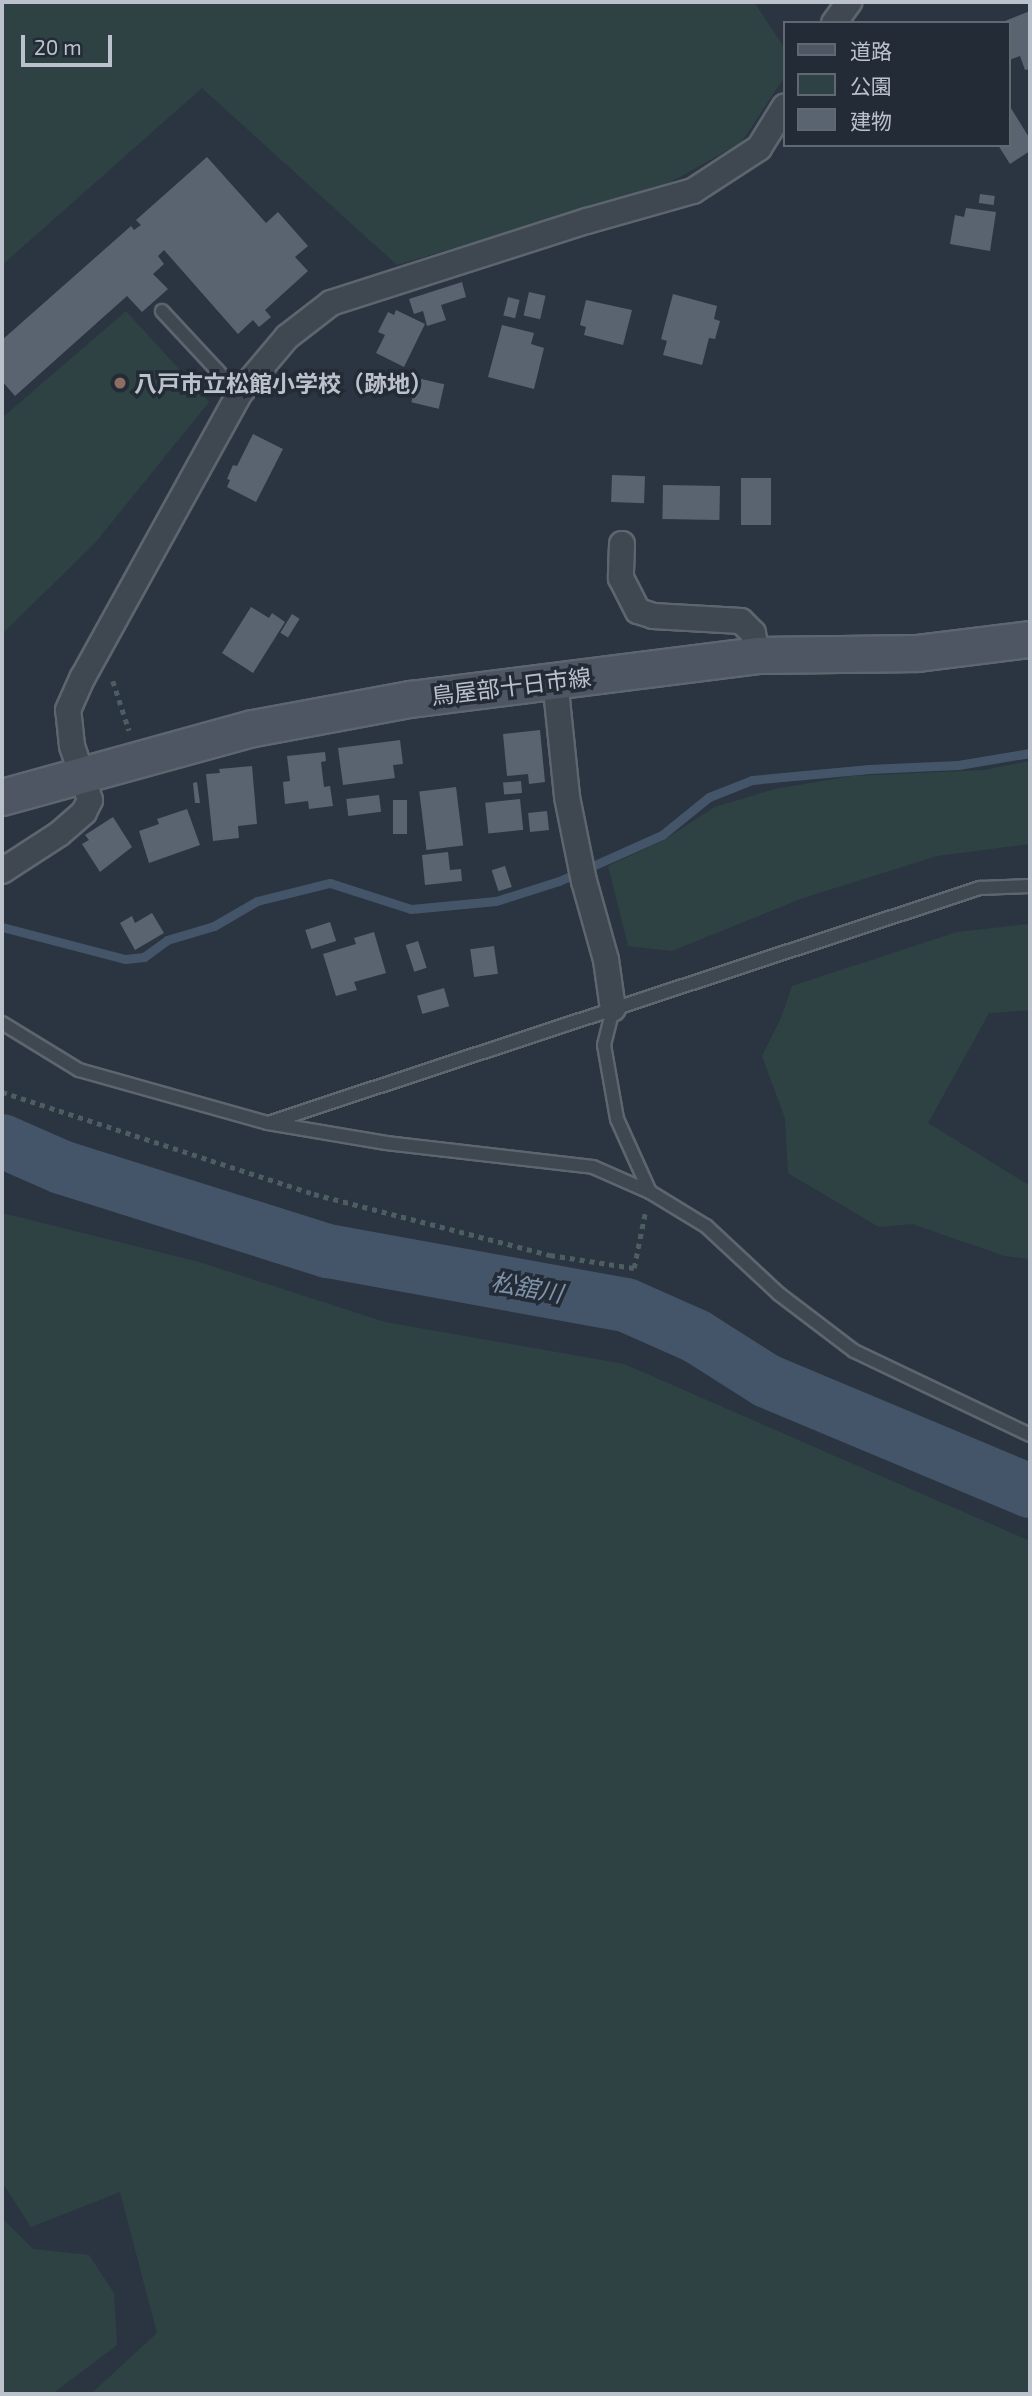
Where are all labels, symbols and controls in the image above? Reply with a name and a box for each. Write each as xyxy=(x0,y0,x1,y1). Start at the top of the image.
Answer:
scale bar xyxy=(24,21,116,65)
legend xyxy=(783,21,1011,147)
text: 20 m xyxy=(34,34,82,59)
text: 道路 xyxy=(850,38,892,63)
text: 公園 xyxy=(850,73,892,98)
text: 建物 xyxy=(850,108,892,133)
place label: 八戸市立松館小学校（跡地） xyxy=(134,369,433,397)
marker: 八戸市立松館小学校（跡地） xyxy=(112,375,128,391)
street label: 鳥屋部十日市線 xyxy=(429,662,593,710)
water label: 松舘川 xyxy=(489,1267,565,1307)

